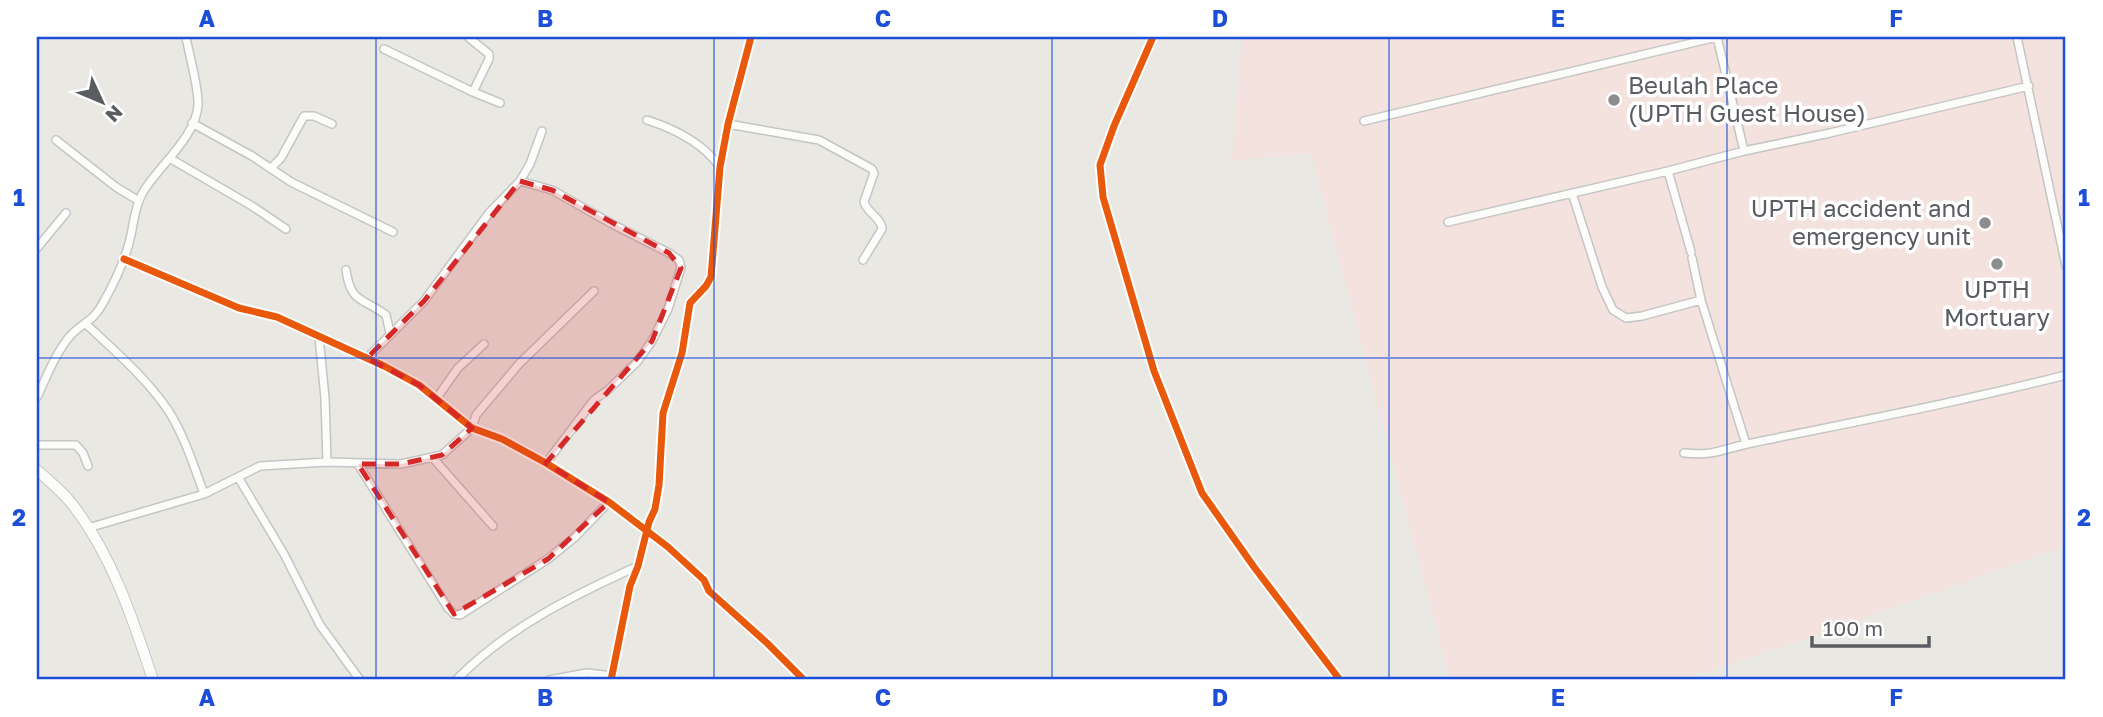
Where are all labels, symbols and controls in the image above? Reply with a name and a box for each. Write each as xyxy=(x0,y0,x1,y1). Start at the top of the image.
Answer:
text: A xyxy=(199,4,216,32)
text: B xyxy=(537,4,553,32)
text: C xyxy=(875,4,891,32)
text: D xyxy=(1212,4,1228,32)
text: E xyxy=(1551,4,1565,32)
text: F xyxy=(1889,4,1903,32)
north arrow xyxy=(66,66,136,136)
place label: Beulah Place (UPTH Guest House) xyxy=(1628,70,1866,127)
marker: Beulah Place (UPTH Guest House) xyxy=(1606,92,1622,108)
text: N xyxy=(101,101,128,127)
text: 1 xyxy=(13,183,25,211)
text: 1 xyxy=(2078,183,2090,211)
place label: UPTH accident and emergency unit xyxy=(1751,193,1971,250)
marker: UPTH accident and emergency unit xyxy=(1977,215,1993,231)
marker: UPTH Mortuary xyxy=(1989,256,2005,272)
place label: UPTH Mortuary xyxy=(1944,274,2050,331)
text: 2 xyxy=(12,503,26,531)
text: 2 xyxy=(2077,503,2091,531)
scale bar xyxy=(1812,605,1930,649)
text: 100 m xyxy=(1823,615,1883,641)
text: A xyxy=(199,683,216,711)
text: B xyxy=(537,683,553,711)
text: C xyxy=(875,683,891,711)
text: D xyxy=(1212,683,1228,711)
text: E xyxy=(1551,683,1565,711)
text: F xyxy=(1889,683,1903,711)

